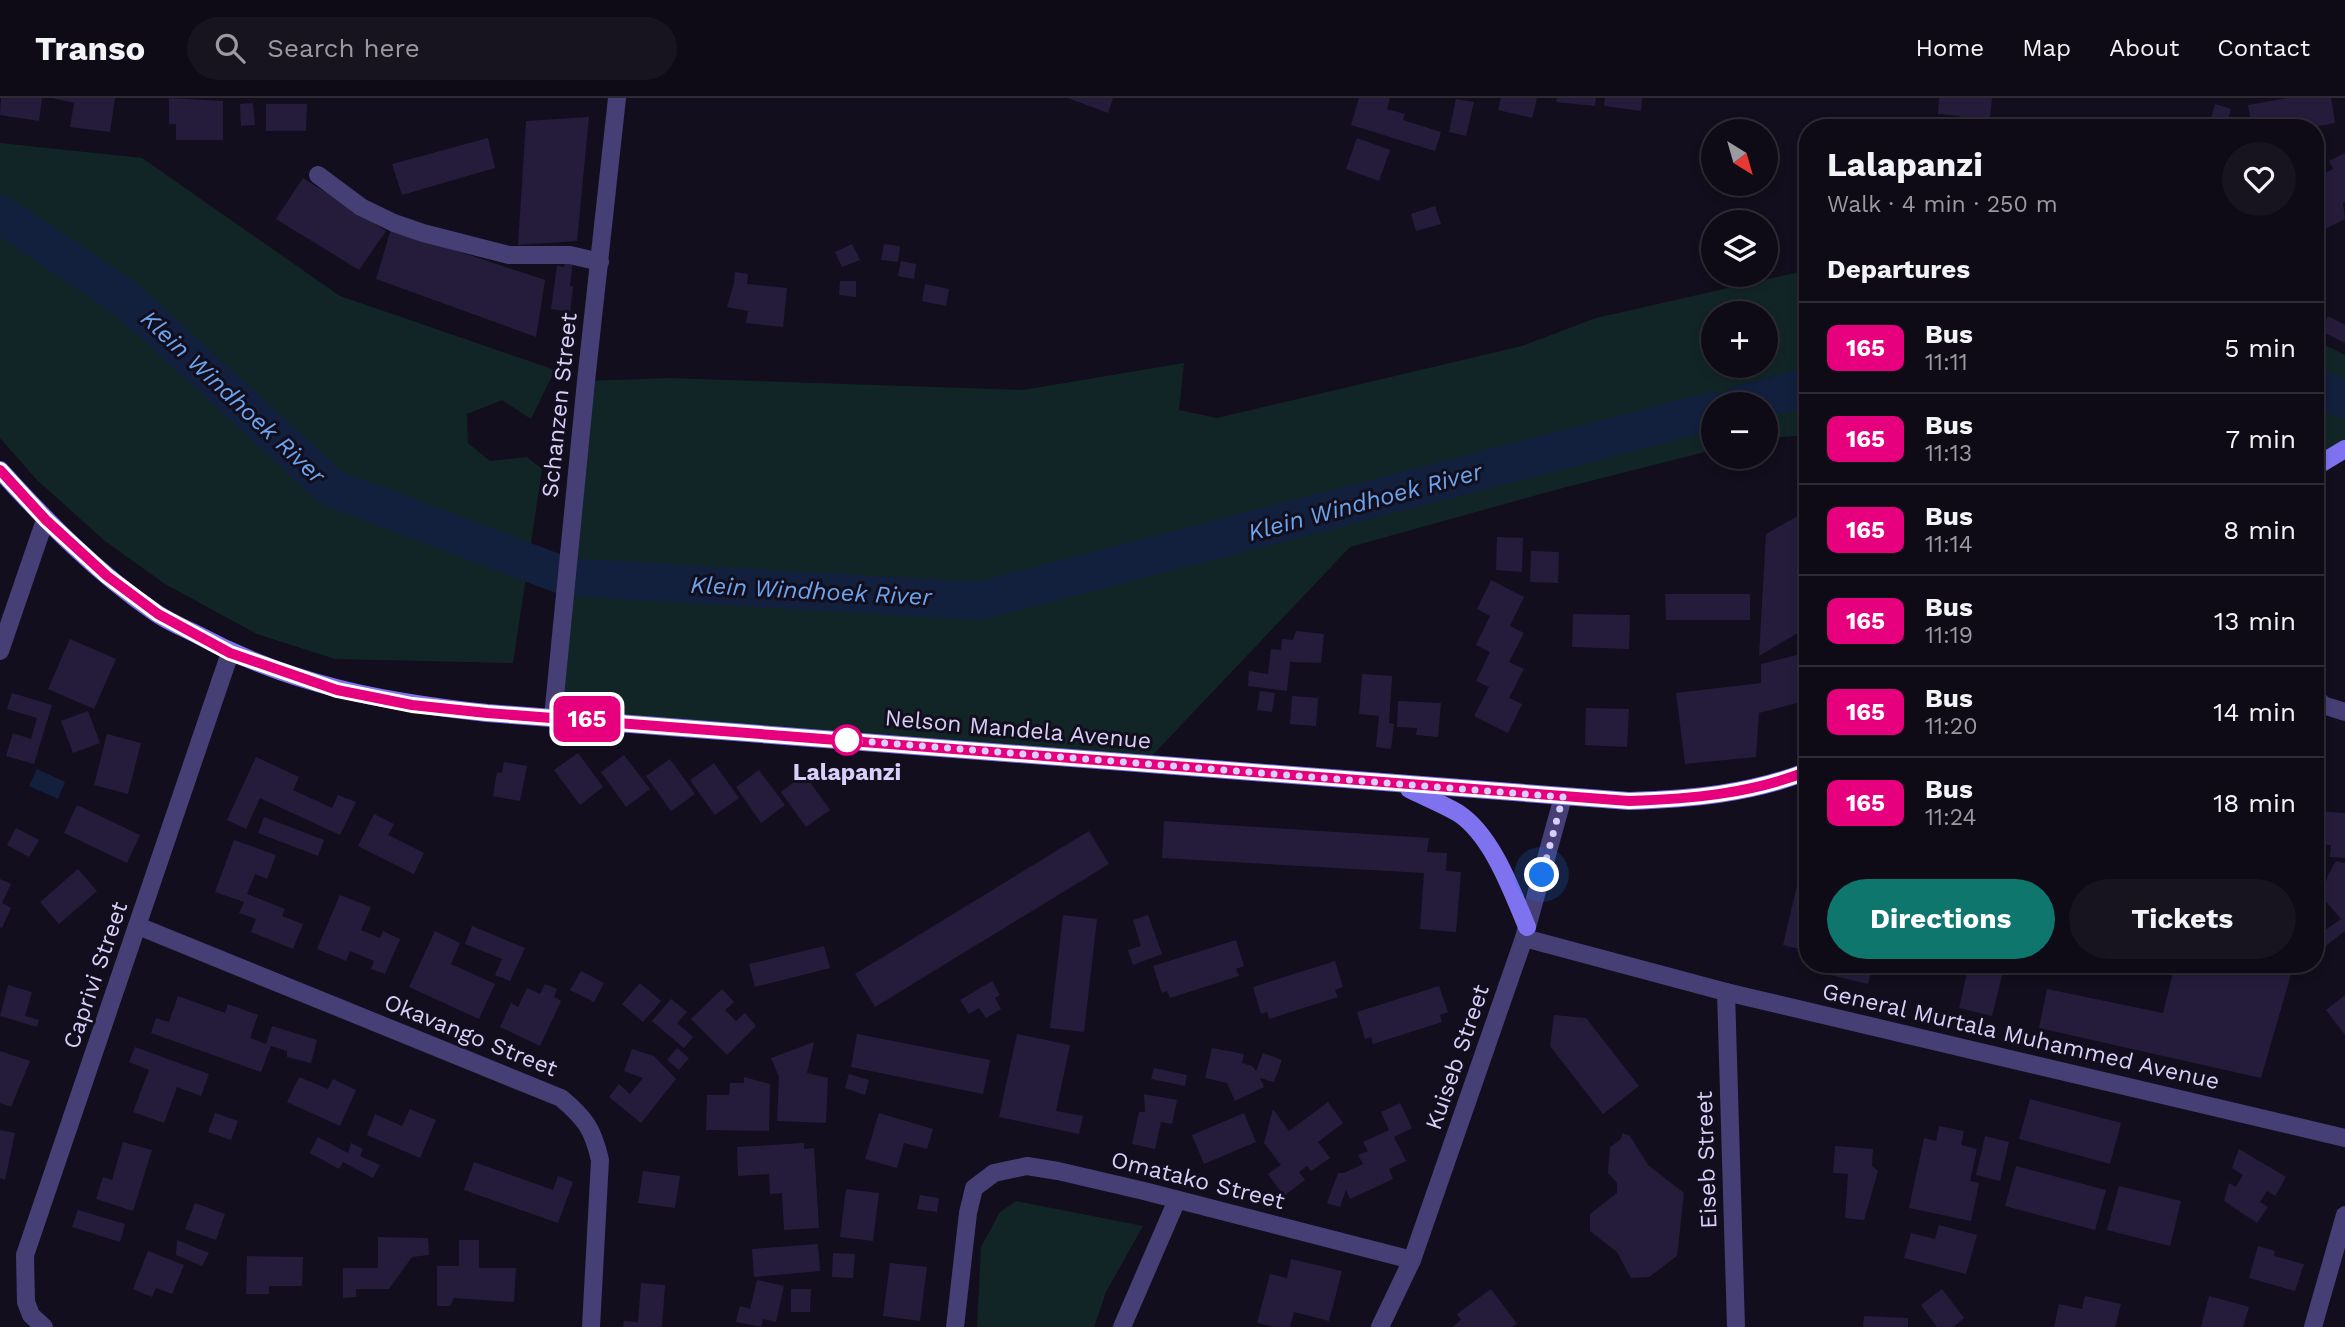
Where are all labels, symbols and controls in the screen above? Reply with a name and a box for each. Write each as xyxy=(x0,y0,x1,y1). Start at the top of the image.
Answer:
search box xyxy=(187,17,677,80)
text: Transo xyxy=(35,29,145,68)
icon: search xyxy=(211,29,249,67)
text: Search here xyxy=(267,33,420,63)
text: Home xyxy=(1916,34,1984,62)
text: Map xyxy=(2022,34,2071,62)
text: About xyxy=(2109,34,2179,62)
text: Contact xyxy=(2217,34,2310,62)
north arrow xyxy=(1701,119,1778,196)
map controls xyxy=(1701,119,1778,469)
button: heart xyxy=(2222,142,2296,216)
text: Lalapanzi xyxy=(1827,145,1983,184)
text: Walk · 4 min · 250 m xyxy=(1827,191,2058,218)
button: layers xyxy=(1701,210,1778,287)
text: Departures xyxy=(1827,254,1970,284)
button: + xyxy=(1701,301,1778,378)
water label: Klein Windhoek River xyxy=(135,304,332,491)
street label: Schanzen Street xyxy=(536,311,583,499)
text: Bus xyxy=(1925,319,1973,349)
text: 5 min xyxy=(2224,333,2296,363)
text: 165 xyxy=(1846,334,1885,362)
text: 11:11 xyxy=(1925,349,1968,376)
button: − xyxy=(1701,392,1778,469)
text: Bus xyxy=(1925,410,1973,440)
text: 7 min xyxy=(2226,424,2296,454)
text: 165 xyxy=(1846,425,1885,453)
text: 11:13 xyxy=(1925,440,1972,467)
water label: Klein Windhoek River xyxy=(1245,457,1487,547)
text: Bus xyxy=(1925,501,1973,531)
text: 8 min xyxy=(2223,515,2296,545)
text: 165 xyxy=(1846,516,1885,544)
text: 11:14 xyxy=(1925,531,1973,558)
water label: Klein Windhoek River xyxy=(690,571,934,611)
text: Bus xyxy=(1925,592,1973,622)
text: 13 min xyxy=(2214,606,2296,636)
text: 165 xyxy=(1846,607,1885,635)
text: 11:19 xyxy=(1925,622,1973,649)
text: Bus xyxy=(1925,683,1973,713)
line badge: 165 xyxy=(547,696,627,742)
text: 14 min xyxy=(2213,697,2296,727)
text: 165 xyxy=(1846,698,1885,726)
street label: Nelson Mandela Avenue xyxy=(884,704,1152,755)
text: 165 xyxy=(567,705,607,733)
text: 11:20 xyxy=(1925,713,1977,740)
marker: Lalapanzi xyxy=(832,725,862,755)
place label: Lalapanzi xyxy=(793,759,901,786)
text: Bus xyxy=(1925,774,1973,804)
text: 18 min xyxy=(2213,788,2296,818)
text: 165 xyxy=(1846,789,1885,817)
text: 11:24 xyxy=(1925,804,1977,831)
your location xyxy=(1524,857,1559,892)
button: Directions xyxy=(1827,879,2055,959)
button: Tickets xyxy=(2069,879,2296,959)
street label: Caprivi Street xyxy=(58,898,133,1052)
street label: General Murtala Muhammed Avenue xyxy=(1820,978,2222,1095)
street label: Kuiseb Street xyxy=(1420,981,1495,1133)
street label: Okavango Street xyxy=(380,988,562,1083)
street label: Eiseb Street xyxy=(1691,1090,1722,1229)
street label: Omatako Street xyxy=(1108,1146,1288,1215)

